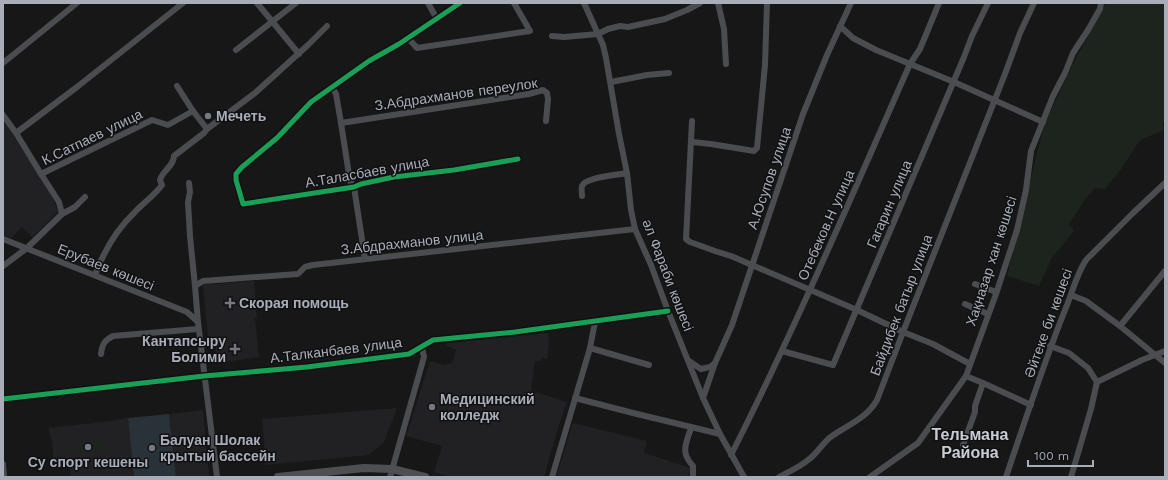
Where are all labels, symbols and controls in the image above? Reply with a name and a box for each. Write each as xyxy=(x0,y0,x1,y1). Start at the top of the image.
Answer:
street label: З.Абдрахманов переулок xyxy=(373,75,539,113)
street label: К.Сатпаев улица xyxy=(39,106,145,168)
place label: Мечеть xyxy=(216,108,267,124)
marker: Мечеть xyxy=(203,111,213,121)
street label: А.Юсупов улица xyxy=(744,124,794,231)
street label: А.Таласбаев улица xyxy=(304,153,430,191)
street label: Гагарин улица xyxy=(863,158,915,250)
street label: Отебеков.Н улица xyxy=(794,167,858,283)
street label: Хақназар хан көшесі xyxy=(962,194,1020,328)
street label: әл Фараби көшесі xyxy=(639,217,697,333)
street label: З.Абдрахманов улица xyxy=(340,227,484,257)
street label: Байдибек батыр улица xyxy=(867,232,935,378)
street label: Ерубаев көшесі xyxy=(55,240,157,294)
street label: Әйтеке би көшесі xyxy=(1021,266,1075,380)
place label: Скорая помощь xyxy=(239,295,349,311)
marker: Скорая помощь xyxy=(224,297,236,309)
place label: Кантапсыру Болими xyxy=(142,333,226,365)
street label: А.Талканбаев улица xyxy=(269,334,403,366)
marker: Кантапсыру Болими xyxy=(229,343,241,355)
place label: Медицинский колледж xyxy=(440,391,535,423)
marker: Медицинский колледж xyxy=(427,402,437,412)
district label: Тельмана Района xyxy=(932,425,1009,462)
place label: Балуан Шолак крытый бассейн xyxy=(160,432,276,464)
marker: Су спорт кешены xyxy=(83,442,93,452)
scale bar xyxy=(1028,442,1093,468)
marker: Балуан Шолак крытый бассейн xyxy=(147,443,157,453)
text: 100 m xyxy=(1034,449,1069,463)
place label: Су спорт кешены xyxy=(28,454,148,470)

